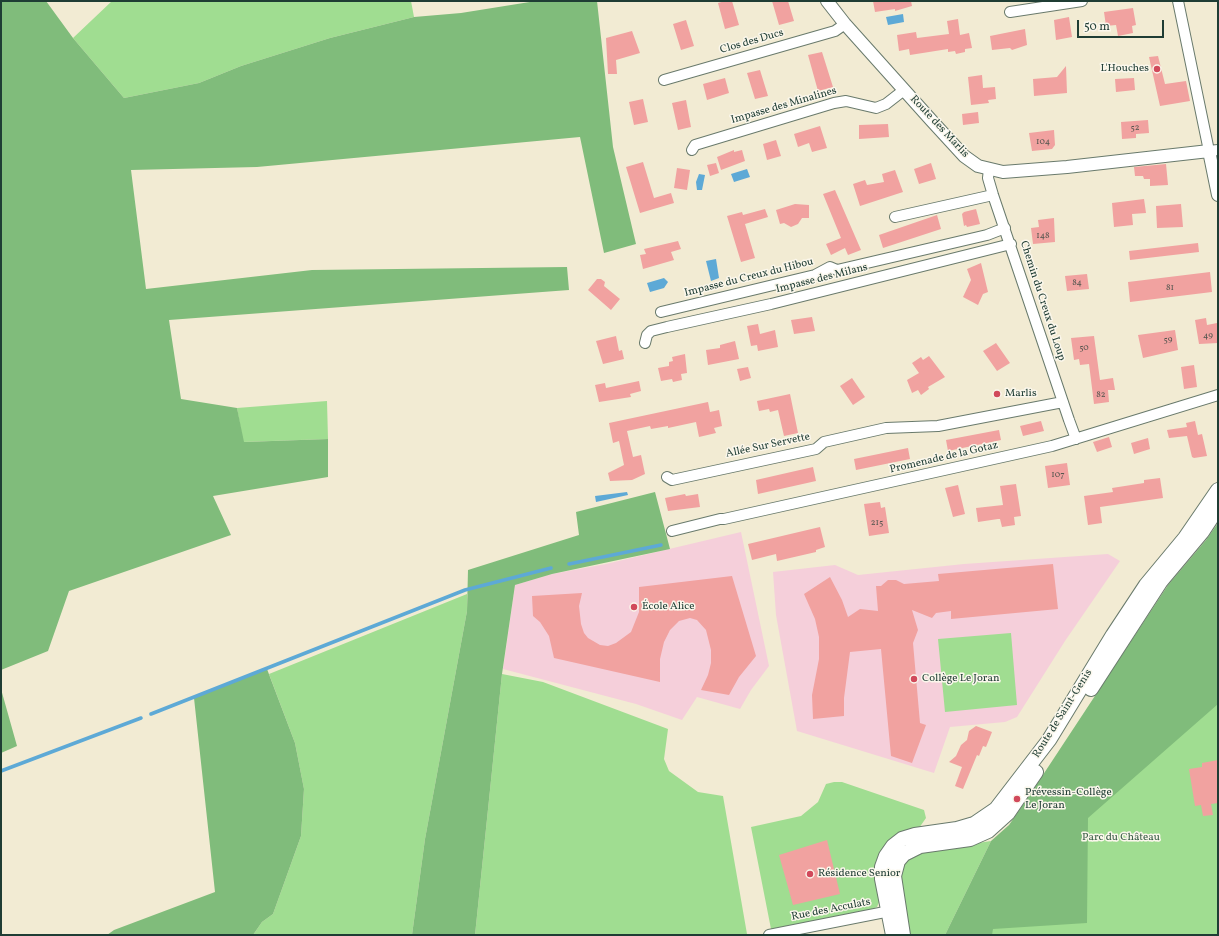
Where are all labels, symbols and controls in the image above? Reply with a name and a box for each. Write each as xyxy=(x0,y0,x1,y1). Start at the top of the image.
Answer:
scale bar xyxy=(1079,12,1166,38)
text: 50 m xyxy=(1084,19,1110,35)
street label: Clos des Ducs xyxy=(719,27,785,57)
place label: L'Houches xyxy=(1100,62,1149,76)
marker: L'Houches xyxy=(1152,64,1162,74)
street label: Impasse des Minalines xyxy=(730,85,838,127)
street label: Route des Marlis xyxy=(907,93,971,161)
house number: 52 xyxy=(1130,123,1140,133)
house number: 104 xyxy=(1036,137,1050,147)
house number: 148 xyxy=(1036,231,1050,241)
street label: Chemin du Creux du Loup xyxy=(1016,239,1068,363)
street label: Impasse du Creux du Hibou xyxy=(683,256,815,300)
street label: Impasse des Milans xyxy=(775,261,869,297)
house number: 84 xyxy=(1072,278,1082,288)
house number: 81 xyxy=(1166,283,1174,293)
house number: 49 xyxy=(1203,331,1213,341)
house number: 59 xyxy=(1164,335,1172,345)
house number: 50 xyxy=(1079,343,1089,353)
place label: Marlis xyxy=(1005,387,1037,401)
marker: Marlis xyxy=(992,389,1002,399)
house number: 82 xyxy=(1096,390,1106,400)
street label: Allée Sur Servette xyxy=(725,431,811,461)
street label: Promenade de la Gotaz xyxy=(889,439,999,477)
house number: 107 xyxy=(1051,470,1065,480)
house number: 215 xyxy=(871,518,883,528)
place label: École Alice xyxy=(642,600,694,614)
marker: École Alice xyxy=(629,602,639,612)
street label: Route de Saint-Genis xyxy=(1030,667,1096,761)
place label: Collège Le Joran xyxy=(922,672,999,686)
marker: Collège Le Joran xyxy=(909,674,919,684)
place label: Prévessin-Collège Le Joran xyxy=(1025,786,1112,812)
marker: Prévessin-Collège Le Joran xyxy=(1012,794,1022,804)
park label: Parc du Château xyxy=(1082,831,1160,845)
place label: Résidence Senior xyxy=(818,867,900,881)
marker: Résidence Senior xyxy=(805,869,815,879)
street label: Rue des Acculats xyxy=(790,896,872,924)

